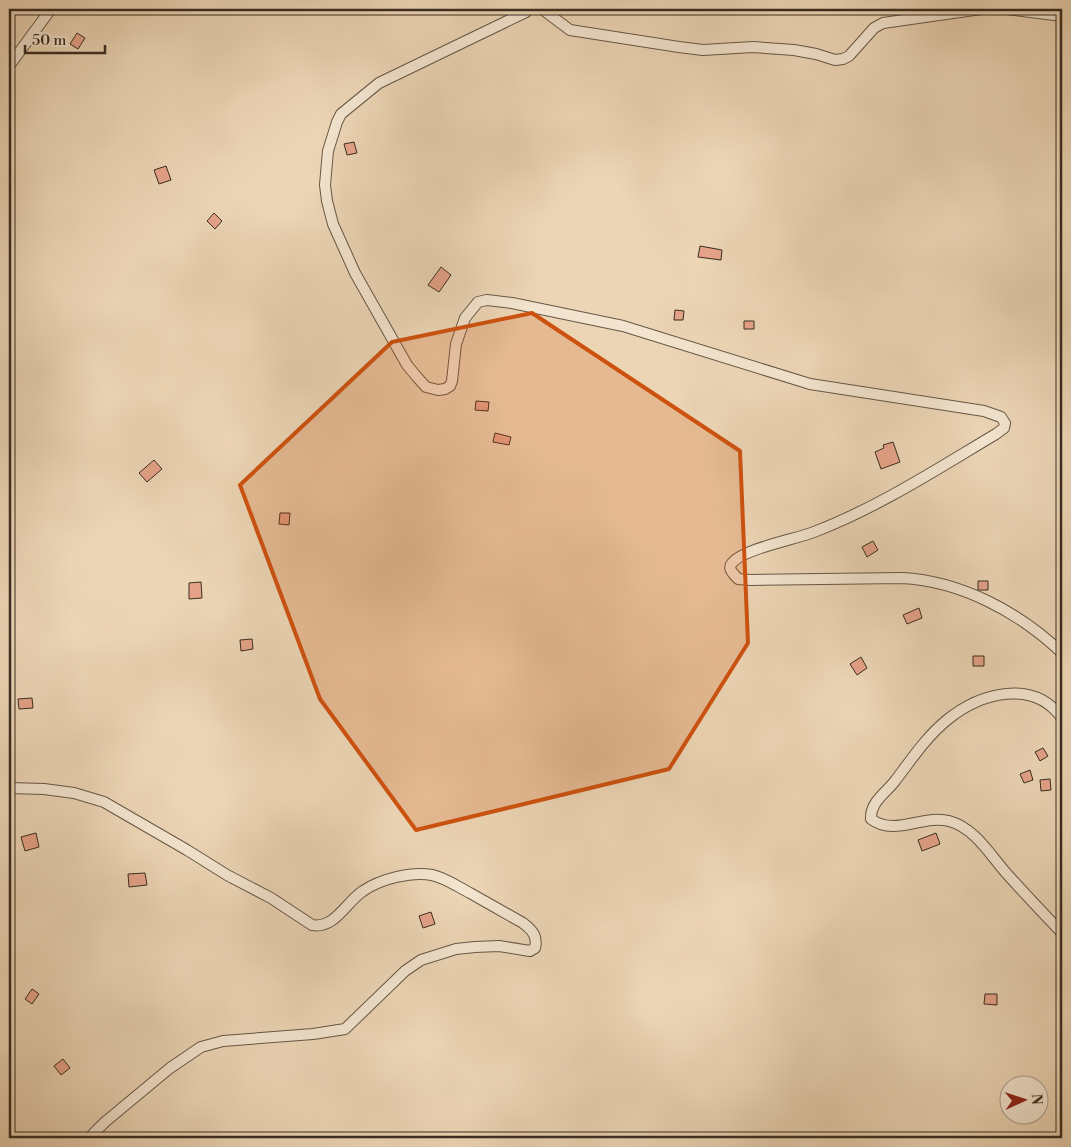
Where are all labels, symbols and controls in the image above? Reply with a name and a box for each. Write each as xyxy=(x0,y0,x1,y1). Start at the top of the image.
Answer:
scale bar xyxy=(25,22,105,54)
text: 50 m xyxy=(32,31,66,50)
north arrow xyxy=(998,1074,1048,1124)
text: N xyxy=(1027,1093,1045,1105)

